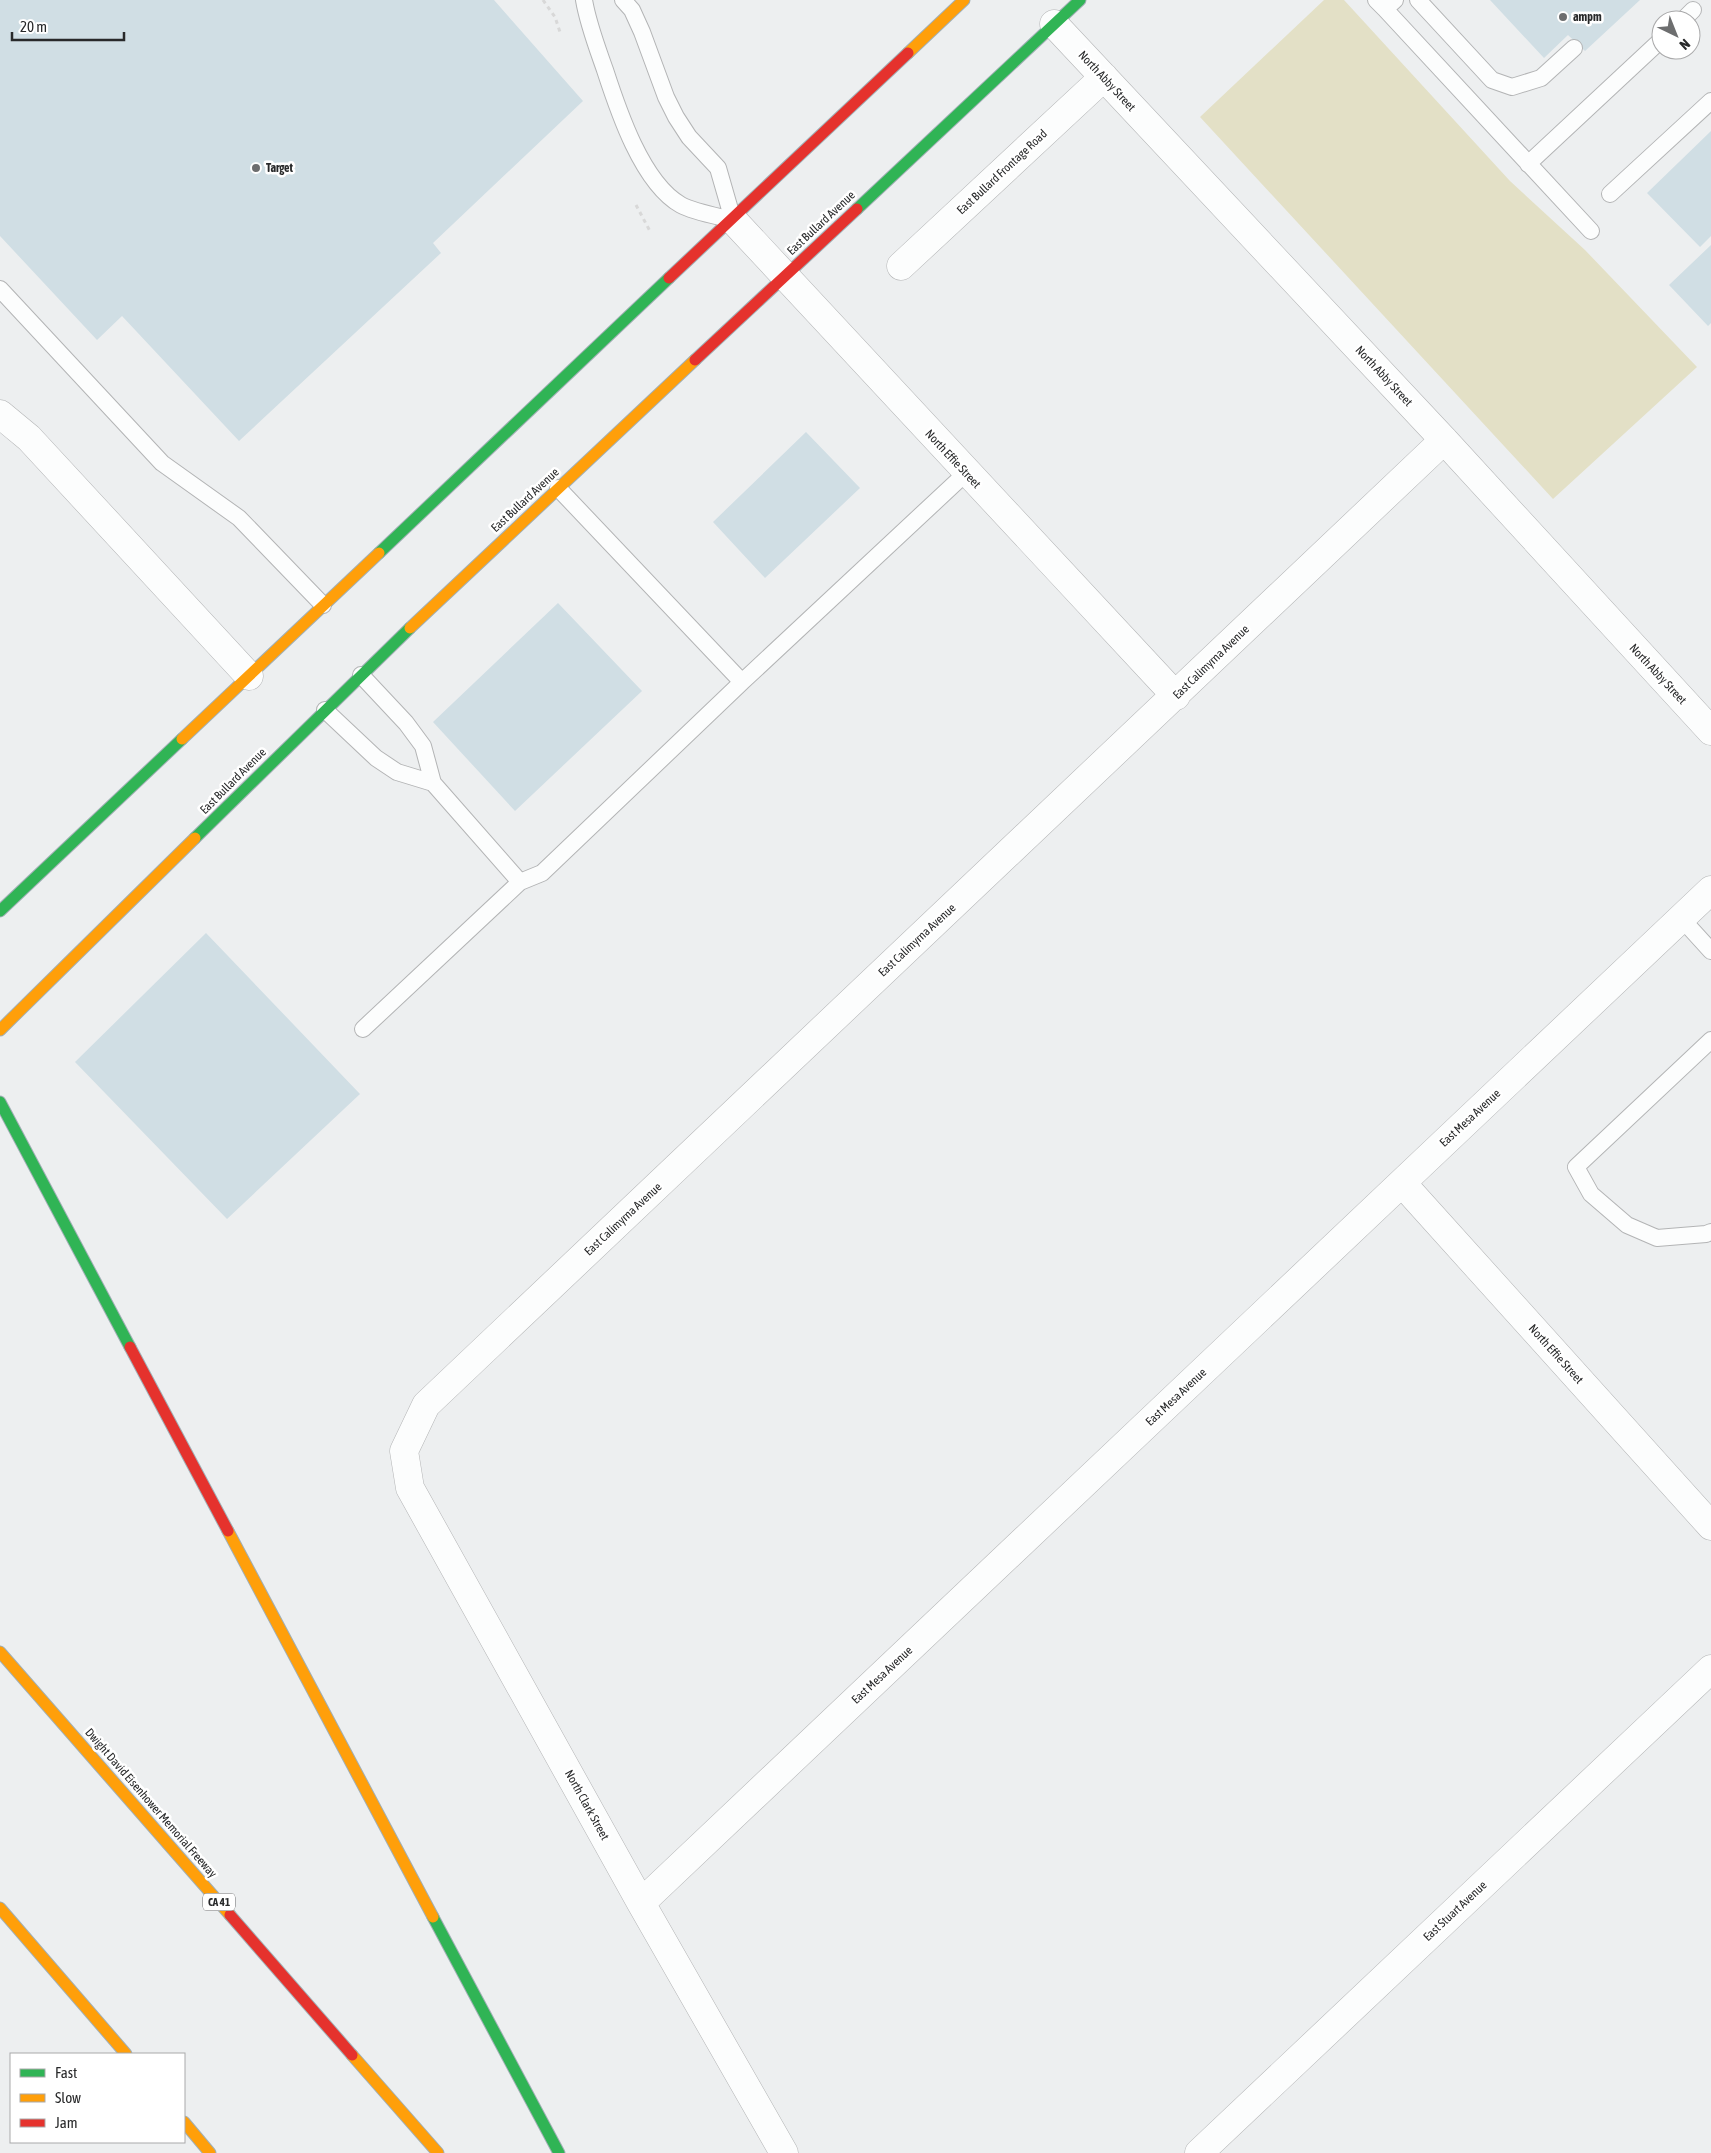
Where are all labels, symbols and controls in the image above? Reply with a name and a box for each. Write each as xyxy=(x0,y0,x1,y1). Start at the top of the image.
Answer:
scale bar xyxy=(12,10,125,42)
place label: ampm xyxy=(1573,10,1602,24)
north arrow xyxy=(1651,10,1701,60)
marker: ampm xyxy=(1557,11,1569,23)
text: 20 m xyxy=(20,18,47,35)
text: N xyxy=(1676,36,1693,53)
street label: North Abby Street xyxy=(1076,48,1139,114)
street label: East Bullard Frontage Road xyxy=(954,127,1050,217)
place label: Target xyxy=(266,161,294,175)
marker: Target xyxy=(250,162,262,174)
street label: East Bullard Avenue xyxy=(784,188,858,258)
street label: North Abby Street xyxy=(1353,343,1416,409)
street label: North Effie Street xyxy=(922,427,984,492)
street label: East Bullard Avenue xyxy=(488,465,562,535)
street label: East Calimyrna Avenue xyxy=(1170,622,1252,702)
street label: North Abby Street xyxy=(1627,641,1690,707)
street label: East Bullard Avenue xyxy=(197,745,269,817)
street label: East Calimyrna Avenue xyxy=(876,901,958,979)
street label: East Mesa Avenue xyxy=(1437,1086,1503,1150)
street label: East Calimyrna Avenue xyxy=(582,1180,664,1258)
street label: North Effie Street xyxy=(1526,1322,1587,1387)
street label: East Mesa Avenue xyxy=(1143,1365,1209,1429)
street label: East Mesa Avenue xyxy=(849,1643,915,1707)
street label: Dwight David Eisenhower Memorial Freeway xyxy=(82,1725,220,1881)
street label: North Clark Street xyxy=(562,1767,612,1843)
street label: East Stuart Avenue xyxy=(1420,1878,1490,1944)
road number: CA 41 xyxy=(203,1894,235,1910)
legend xyxy=(10,2053,185,2143)
text: Fast xyxy=(55,2064,77,2081)
text: Slow xyxy=(55,2089,81,2106)
text: Jam xyxy=(55,2114,78,2131)

